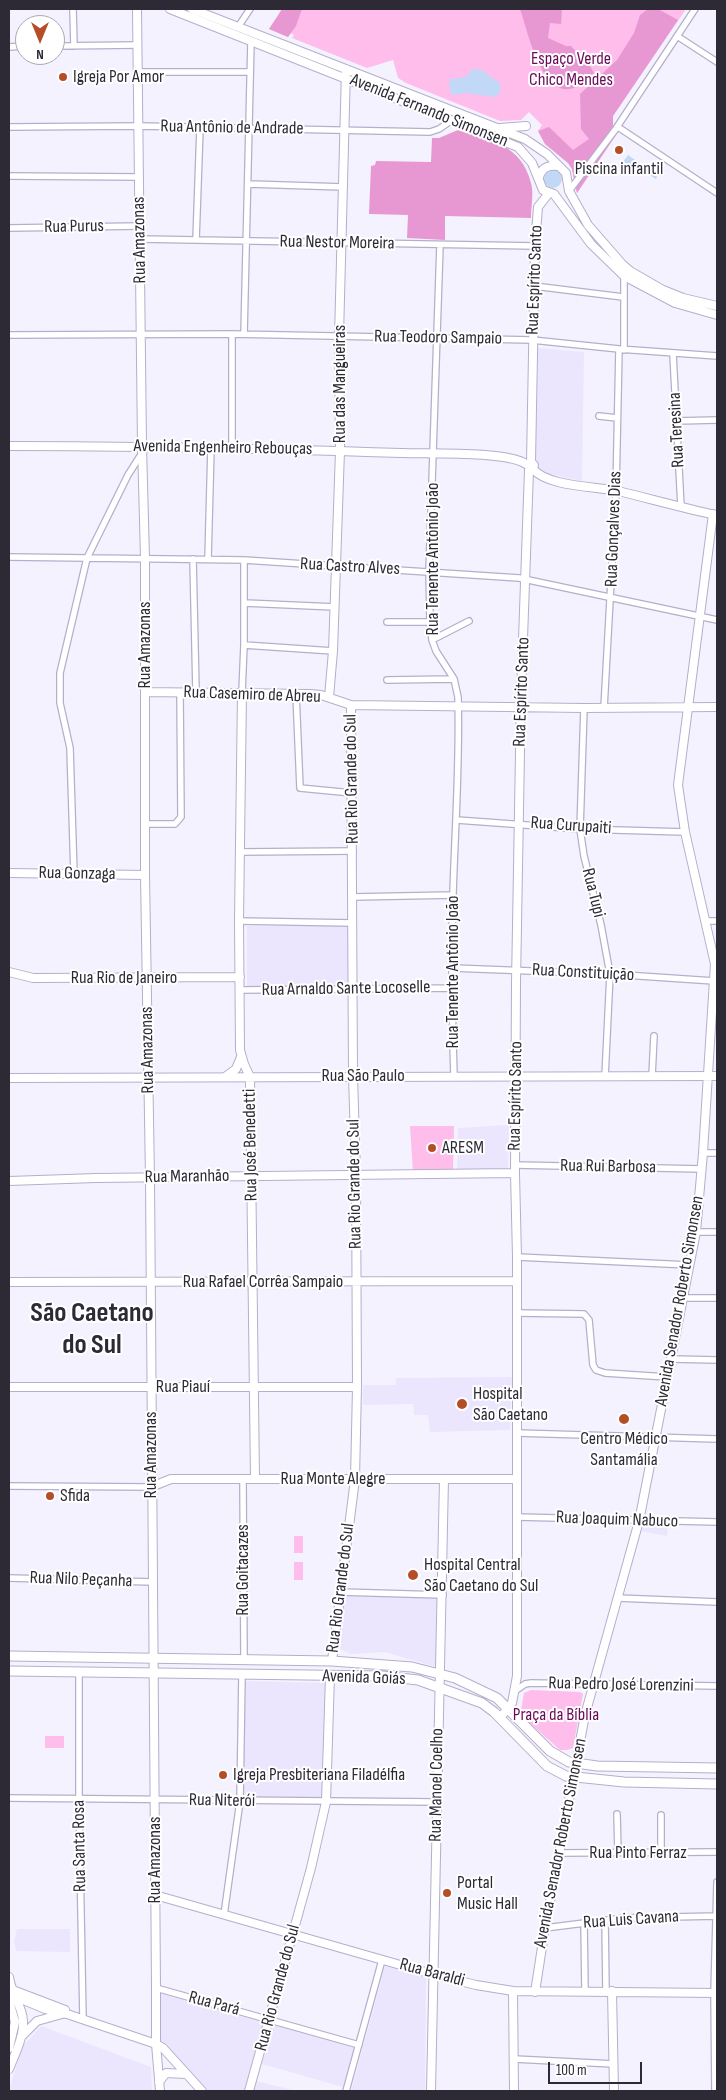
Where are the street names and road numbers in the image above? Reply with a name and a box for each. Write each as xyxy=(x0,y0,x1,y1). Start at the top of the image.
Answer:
street label: Avenida Fernando Simonsen xyxy=(347,69,511,153)
street label: Rua Antônio de Andrade xyxy=(160,116,304,140)
street label: Rua Amazonas xyxy=(128,196,152,284)
street label: Rua Purus xyxy=(44,216,104,238)
street label: Rua Espírito Santo xyxy=(522,225,548,335)
street label: Rua Nestor Moreira xyxy=(279,231,395,255)
street label: Rua das Mangueiras xyxy=(329,325,351,443)
street label: Rua Teodoro Sampaio xyxy=(374,326,502,350)
street label: Rua Teresina xyxy=(664,392,690,468)
street label: Avenida Engenheiro Rebouças xyxy=(133,436,313,460)
street label: Rua Gonçalves Dias xyxy=(601,471,627,587)
street label: Rua Tenente Antônio João xyxy=(422,483,444,635)
street label: Rua Castro Alves xyxy=(300,554,400,580)
street label: Rua Amazonas xyxy=(134,602,156,688)
street label: Rua Espírito Santo xyxy=(509,637,535,747)
street label: Rua Casemiro de Abreu xyxy=(183,682,321,708)
street label: Rua Rio Grande do Sul xyxy=(340,714,364,844)
street label: Rua Curupaiti xyxy=(530,812,612,840)
street label: Rua Gonzaga xyxy=(38,863,116,885)
street label: Rua Tupi xyxy=(576,866,610,920)
street label: Rua Tenente Antônio João xyxy=(442,896,464,1048)
street label: Rua Constituição xyxy=(531,960,635,986)
street label: Rua Rio de Janeiro xyxy=(71,967,177,989)
street label: Rua Arnaldo Sante Locoselle xyxy=(261,977,431,1001)
street label: Rua Amazonas xyxy=(136,1006,160,1094)
street label: Rua Espírito Santo xyxy=(504,1041,528,1151)
street label: Rua São Paulo xyxy=(321,1065,405,1087)
street label: Rua José Benedetti xyxy=(239,1089,263,1201)
street label: Rua Rio Grande do Sul xyxy=(343,1119,367,1249)
street label: Rua Rui Barbosa xyxy=(560,1155,656,1179)
street label: Rua Maranhão xyxy=(144,1165,230,1189)
street label: Avenida Senador Roberto Simonsen xyxy=(651,1194,709,1408)
street label: Rua Rafael Corrêa Sampaio xyxy=(183,1271,343,1293)
street label: Rua Piauí xyxy=(156,1376,210,1398)
street label: Rua Amazonas xyxy=(140,1412,162,1498)
street label: Rua Monte Alegre xyxy=(281,1468,385,1490)
street label: Rua Joaquim Nabuco xyxy=(556,1507,678,1533)
street label: Rua Rio Grande do Sul xyxy=(322,1522,360,1654)
street label: Rua Goitacazes xyxy=(232,1524,254,1616)
street label: Rua Nilo Peçanha xyxy=(29,1567,133,1593)
street label: Avenida Goiás xyxy=(322,1666,406,1690)
street label: Rua Pedro José Lorenzini xyxy=(548,1673,694,1697)
street label: Rua Manoel Coelho xyxy=(425,1728,449,1842)
street label: Avenida Senador Roberto Simonsen xyxy=(530,1736,592,1950)
street label: Rua Niterói xyxy=(189,1790,255,1812)
street label: Rua Santa Rosa xyxy=(68,1800,92,1892)
street label: Rua Amazonas xyxy=(144,1817,166,1903)
street label: Rua Pinto Ferraz xyxy=(589,1842,687,1864)
street label: Rua Luis Cavana xyxy=(582,1906,680,1934)
street label: Rua Rio Grande do Sul xyxy=(251,1922,305,2054)
street label: Rua Baraldi xyxy=(397,1954,467,1992)
street label: Rua Pará xyxy=(186,1987,242,2021)

